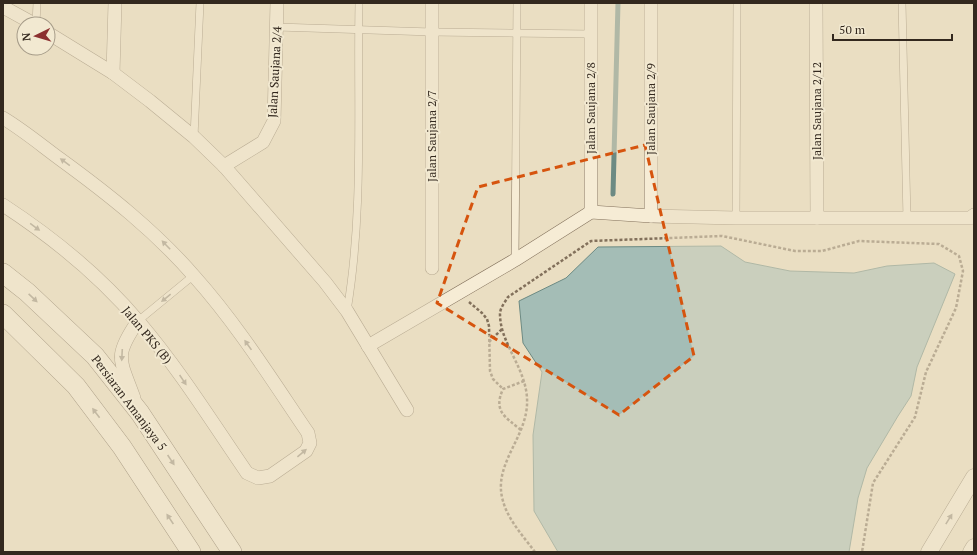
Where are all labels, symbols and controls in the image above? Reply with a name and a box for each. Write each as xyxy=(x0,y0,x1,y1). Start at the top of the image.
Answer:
north arrow xyxy=(16,16,56,56)
scale bar xyxy=(833,16,952,42)
text: 50 m xyxy=(839,22,866,37)
street label: Jalan Saujana 2/4 xyxy=(265,25,284,118)
text: N xyxy=(19,31,33,42)
street label: Jalan Saujana 2/8 xyxy=(583,62,598,154)
street label: Jalan Saujana 2/12 xyxy=(809,62,824,160)
street label: Jalan Saujana 2/9 xyxy=(643,63,658,155)
street label: Jalan Saujana 2/7 xyxy=(424,90,439,182)
one-way arrow xyxy=(60,158,71,167)
one-way arrow xyxy=(29,223,40,231)
one-way arrow xyxy=(161,240,171,250)
one-way arrow xyxy=(28,293,38,303)
one-way arrow xyxy=(161,294,171,303)
street label: Jalan PKS (B) xyxy=(119,303,176,366)
one-way arrow xyxy=(244,340,252,350)
one-way arrow xyxy=(119,349,125,362)
street label: Persiaran Amanjaya 5 xyxy=(89,352,170,453)
one-way arrow xyxy=(179,375,187,385)
one-way arrow xyxy=(92,407,100,418)
one-way arrow xyxy=(297,449,307,458)
one-way arrow xyxy=(167,455,175,465)
one-way arrow xyxy=(946,513,953,525)
one-way arrow xyxy=(166,514,174,525)

